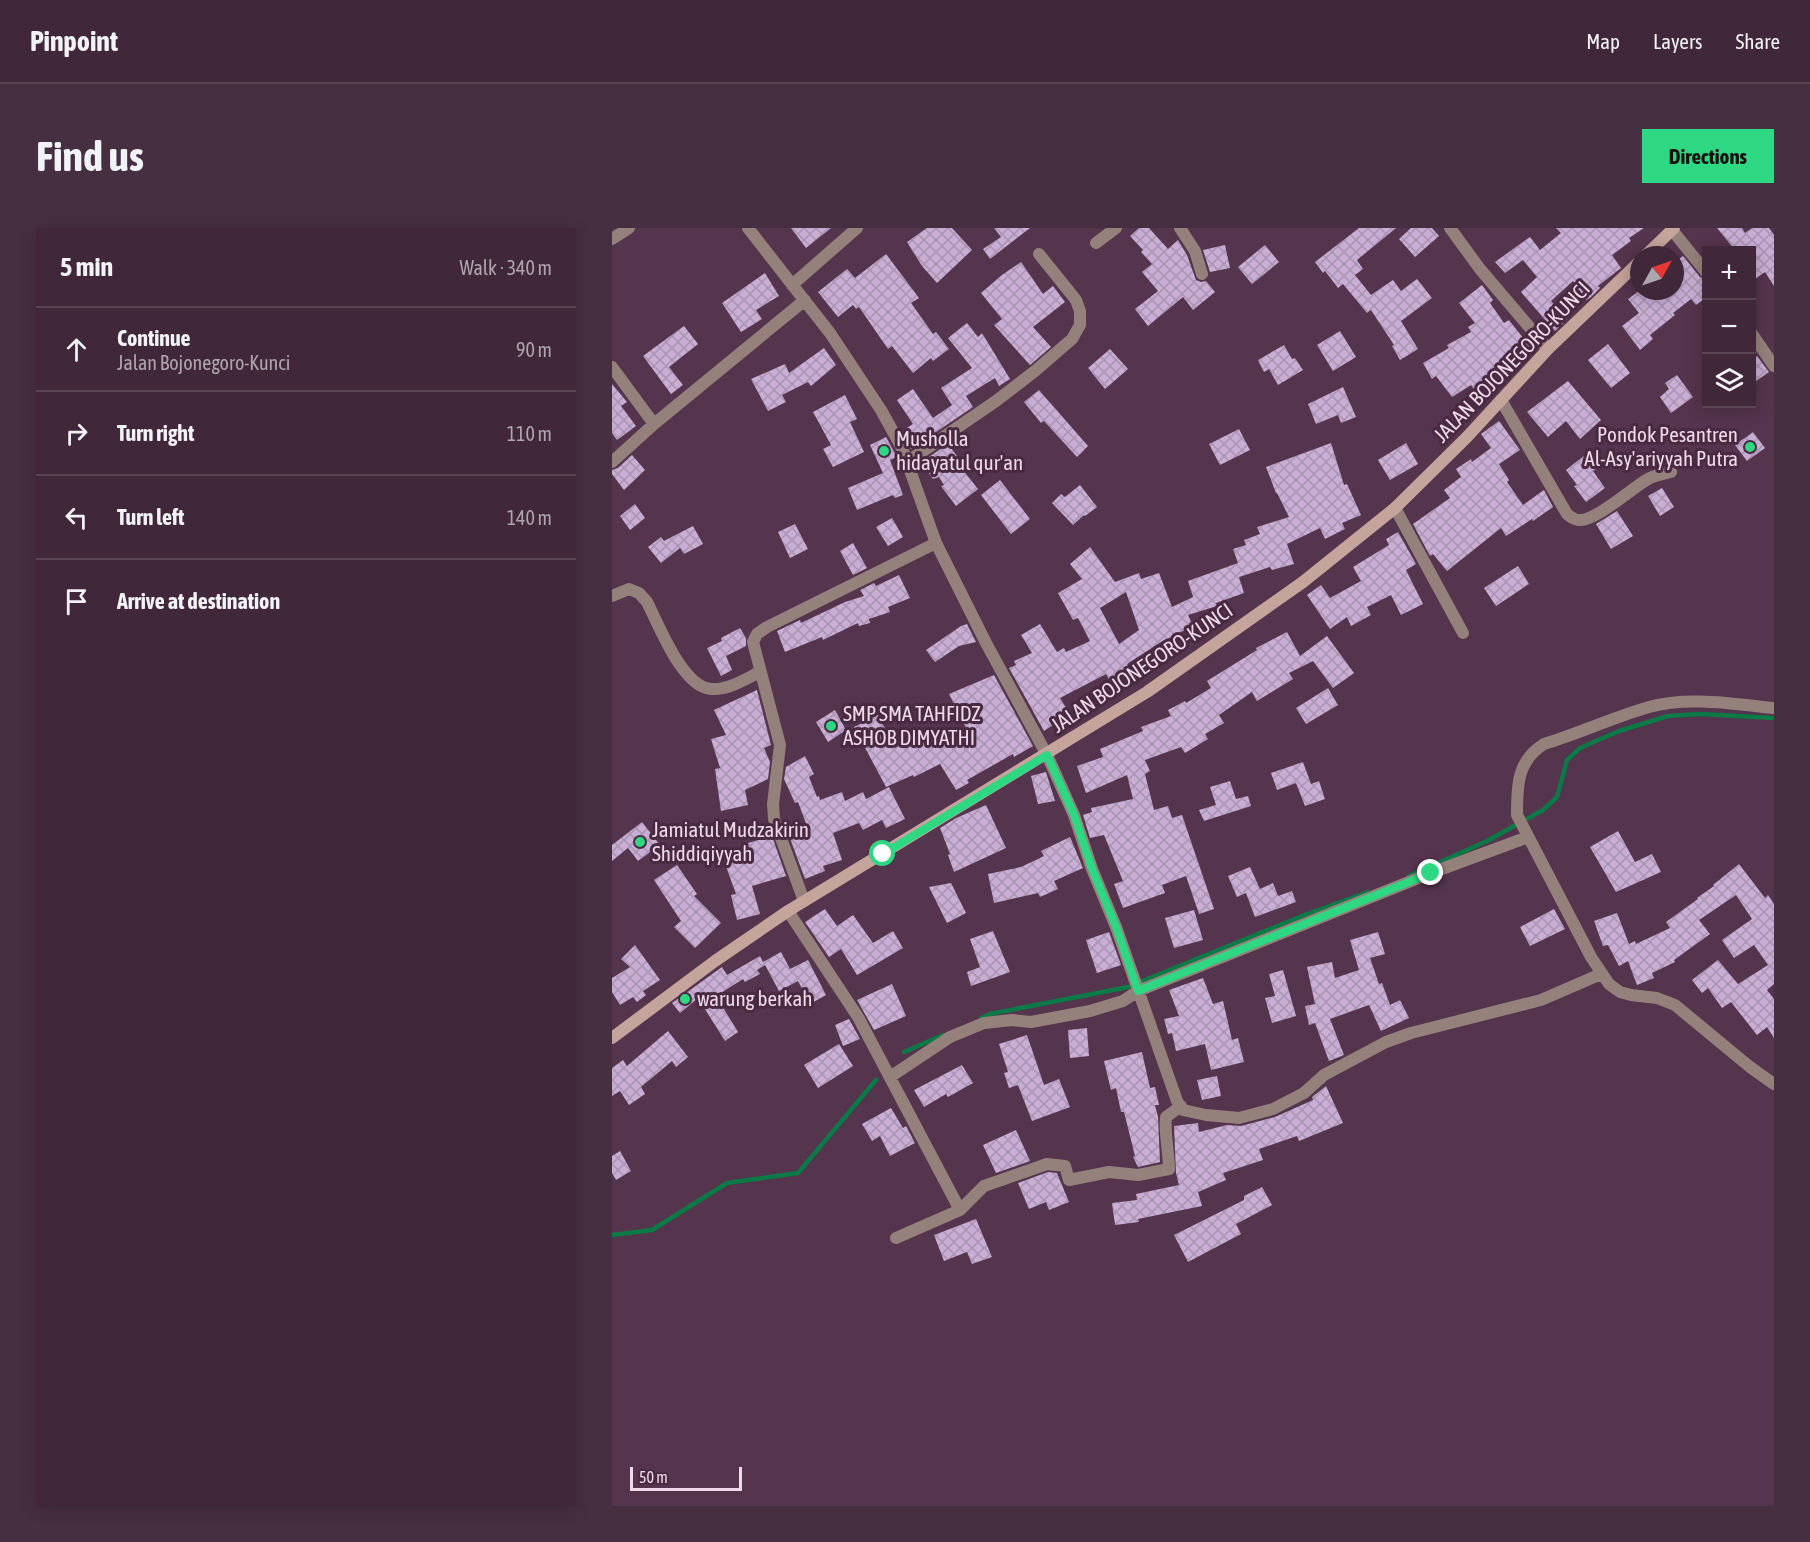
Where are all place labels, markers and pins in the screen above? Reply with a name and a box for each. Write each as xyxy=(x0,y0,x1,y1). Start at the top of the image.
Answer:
place label: Pondok Pesantren Al-Asy'ariyyah Putra xyxy=(1584,422,1738,470)
place label: Musholla hidayatul qur'an xyxy=(896,426,1023,474)
marker: Pondok Pesantren Al-Asy'ariyyah Putra xyxy=(1743,440,1757,454)
marker: Musholla hidayatul qur'an xyxy=(877,444,891,458)
place label: SMP SMA TAHFIDZ ASHOB DIMYATHI xyxy=(843,701,981,749)
marker: SMP SMA TAHFIDZ ASHOB DIMYATHI xyxy=(824,719,838,733)
place label: Jamiatul Mudzakirin Shiddiqiyyah xyxy=(652,817,809,865)
marker: Jamiatul Mudzakirin Shiddiqiyyah xyxy=(633,835,647,849)
place label: warung berkah xyxy=(697,986,812,1010)
marker: warung berkah xyxy=(678,992,692,1006)

